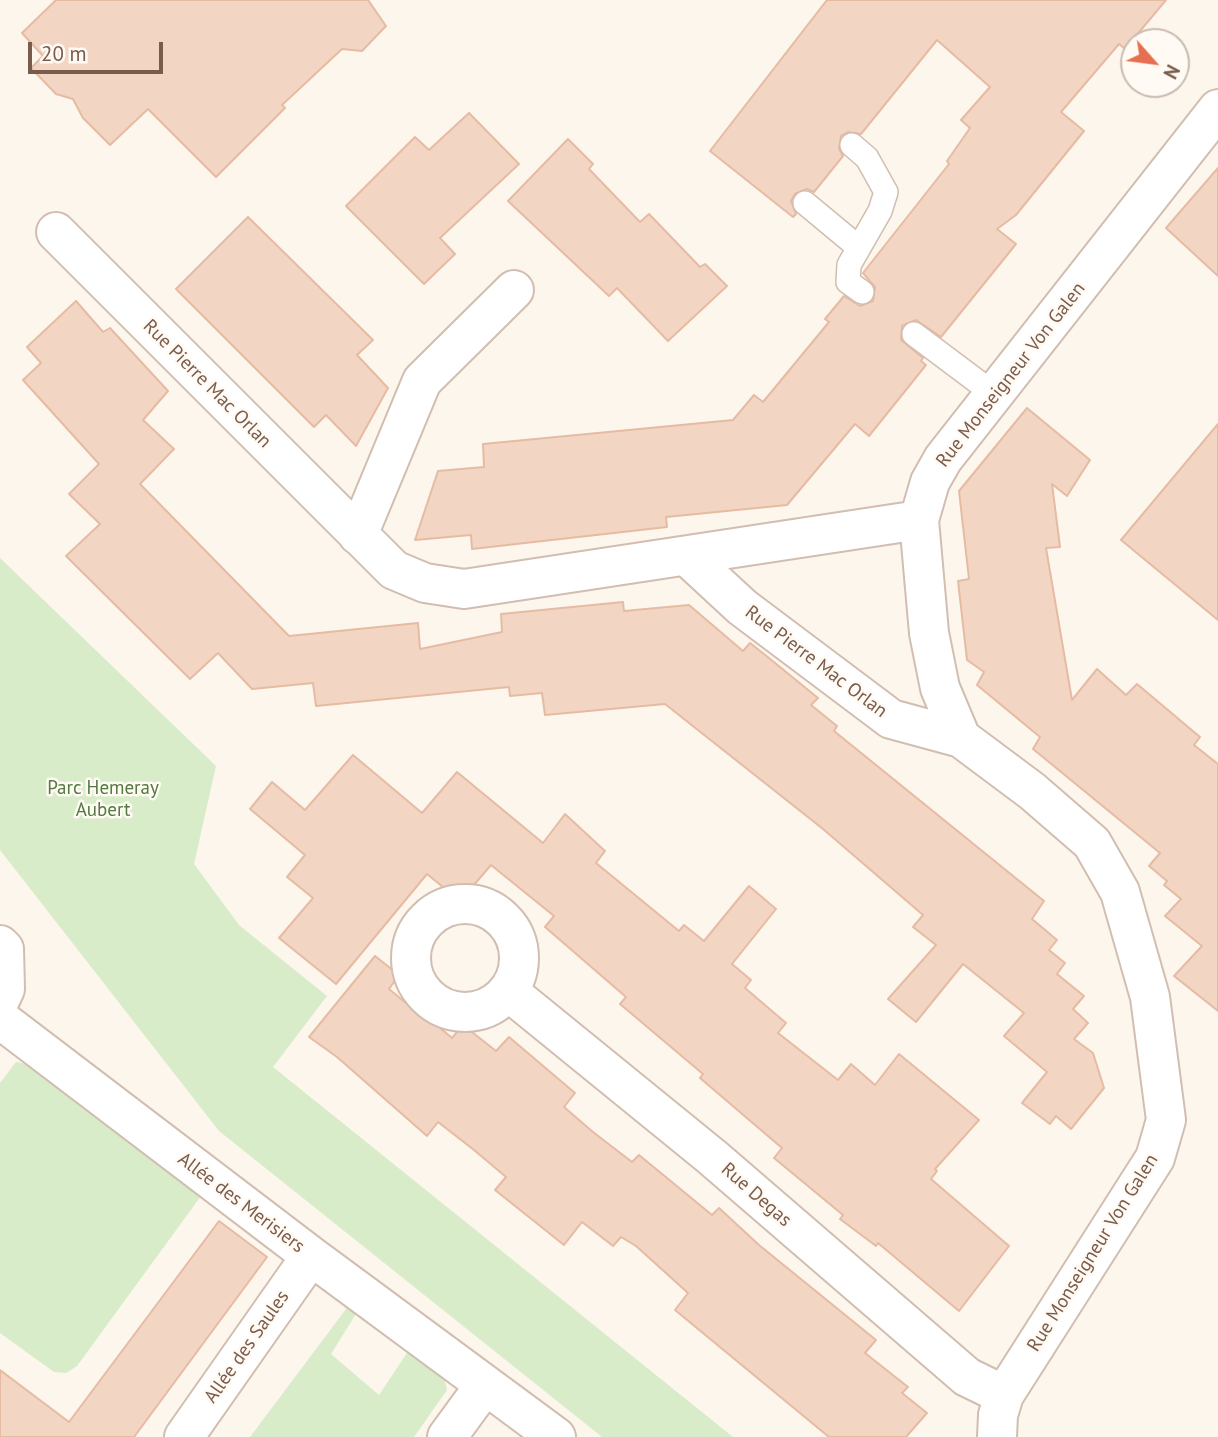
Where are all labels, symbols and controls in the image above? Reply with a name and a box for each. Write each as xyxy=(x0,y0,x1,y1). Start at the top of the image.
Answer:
scale bar xyxy=(32,28,166,72)
north arrow xyxy=(1120,28,1190,98)
text: 20 m xyxy=(41,40,87,67)
text: N xyxy=(1158,61,1185,83)
street label: Rue Monseigneur Von Galen xyxy=(932,278,1090,472)
street label: Rue Pierre Mac Orlan xyxy=(138,315,276,453)
street label: Rue Pierre Mac Orlan xyxy=(740,601,892,723)
park label: Parc Hemeray Aubert xyxy=(47,778,159,822)
street label: Allée des Merisiers xyxy=(173,1148,309,1258)
street label: Rue Monseigneur Von Galen xyxy=(1023,1150,1163,1356)
street label: Rue Degas xyxy=(716,1158,796,1232)
street label: Allée des Saules xyxy=(200,1286,294,1408)

